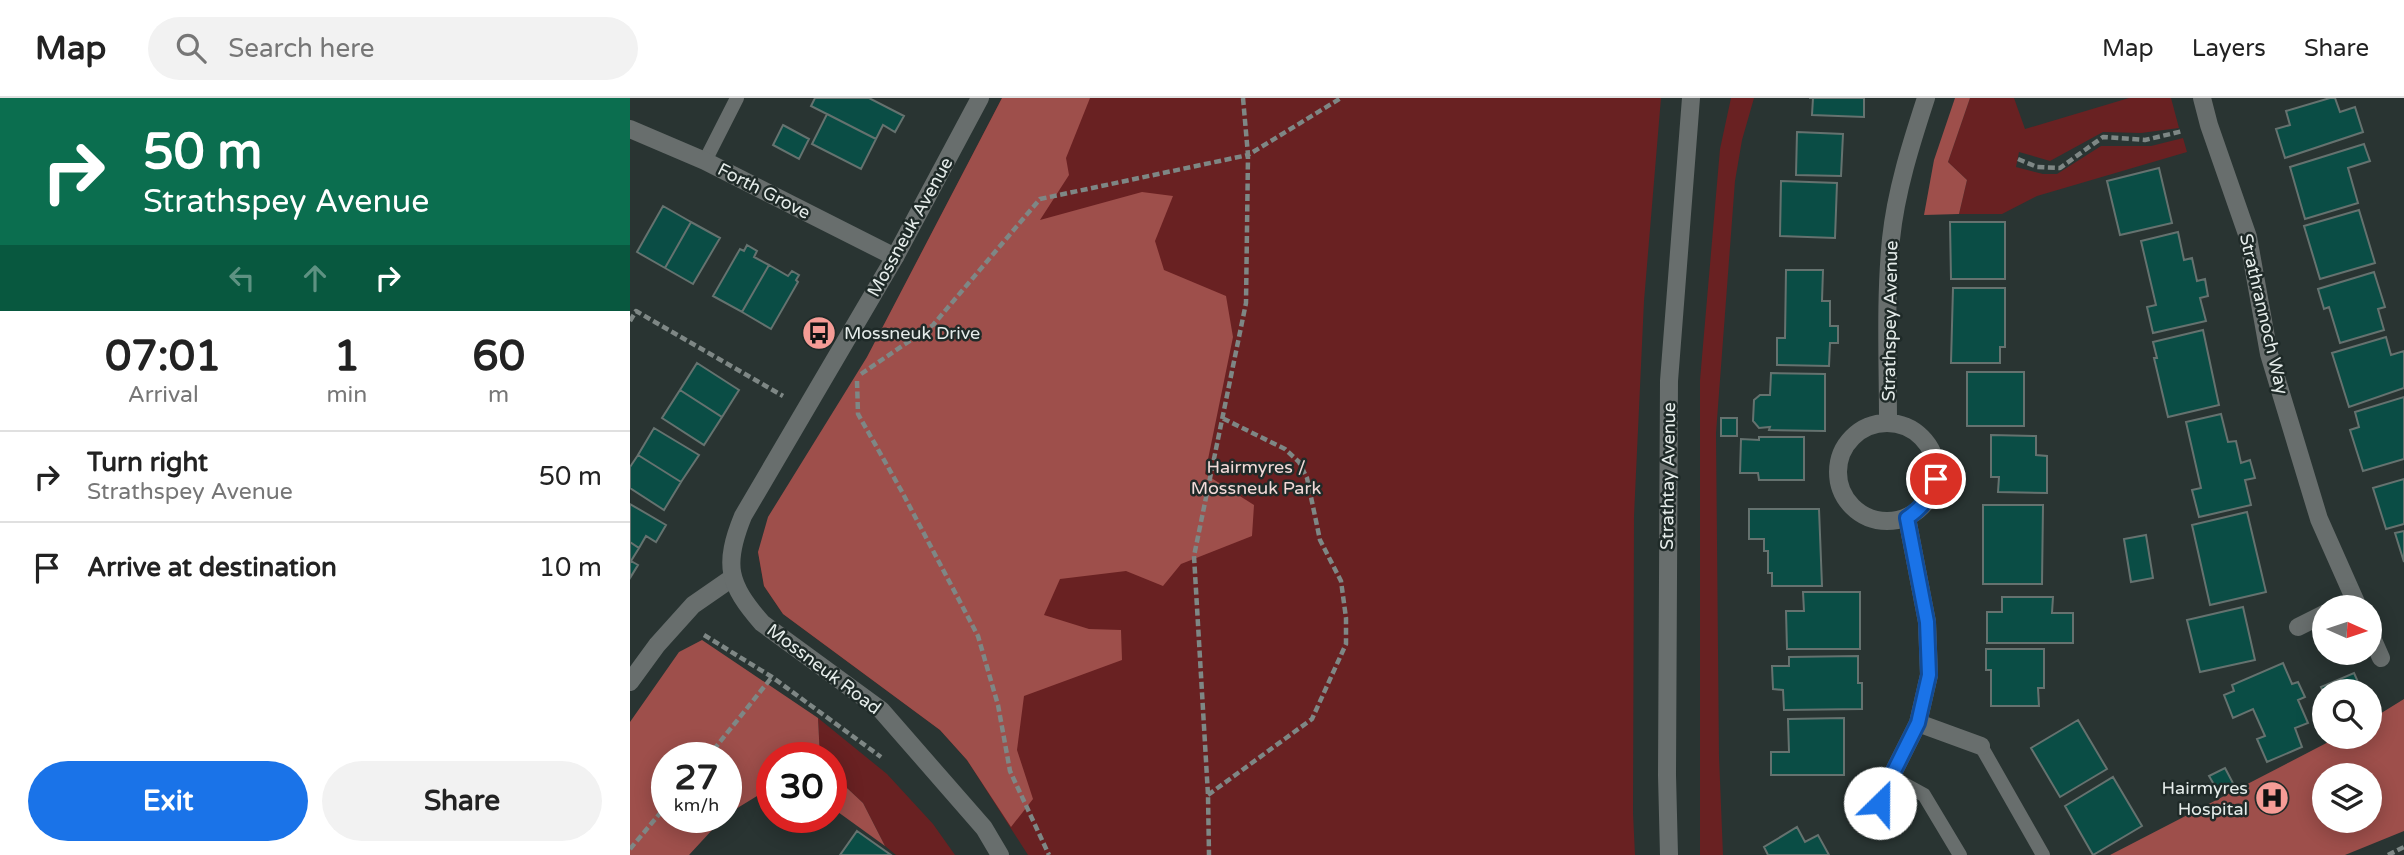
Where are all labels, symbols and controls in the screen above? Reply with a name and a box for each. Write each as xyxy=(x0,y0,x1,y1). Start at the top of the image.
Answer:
search box xyxy=(148,17,638,80)
text: Map xyxy=(35,29,106,68)
icon: search xyxy=(172,29,210,67)
text: Search here xyxy=(228,33,374,64)
text: Map xyxy=(2102,34,2154,63)
text: Layers xyxy=(2192,34,2266,63)
text: Share xyxy=(2304,34,2369,63)
text: 50 m xyxy=(143,123,262,182)
icon: right xyxy=(28,126,119,217)
street label: Mossneuk Avenue xyxy=(862,153,958,301)
street label: Forth Grove xyxy=(714,158,814,224)
text: Strathspey Avenue xyxy=(143,183,429,221)
street label: Strathrannoch Way xyxy=(2235,231,2293,397)
street label: Strathspey Avenue xyxy=(1878,240,1902,402)
icon: left xyxy=(223,259,261,297)
icon: ahead xyxy=(296,259,334,297)
icon: right xyxy=(369,259,407,297)
bus stop icon: Mossneuk Drive xyxy=(800,314,838,352)
place label: Mossneuk Drive xyxy=(844,322,980,344)
text: 07:01 xyxy=(105,331,221,382)
text: 1 xyxy=(334,331,360,382)
text: 60 xyxy=(472,331,525,382)
text: Arrival xyxy=(128,381,199,409)
text: min xyxy=(326,381,367,409)
text: m xyxy=(488,381,509,409)
street label: Strathtay Avenue xyxy=(1656,402,1680,550)
text: Turn right xyxy=(87,447,208,478)
pin xyxy=(1906,449,1966,509)
park label: Hairmyres / Mossneuk Park xyxy=(1191,456,1321,499)
icon: right xyxy=(28,458,66,496)
icon: arrive xyxy=(1917,460,1955,498)
text: 50 m xyxy=(539,461,602,492)
text: Strathspey Avenue xyxy=(87,478,293,506)
icon: arrive xyxy=(28,549,66,587)
text: Arrive at destination xyxy=(87,552,337,583)
text: 10 m xyxy=(539,552,602,583)
north arrow xyxy=(2312,595,2382,665)
map controls xyxy=(2312,595,2382,833)
street label: Mossneuk Road xyxy=(763,619,885,719)
button: search xyxy=(2312,679,2382,749)
speed limit sign: 30 xyxy=(756,742,847,833)
text: 27 xyxy=(675,757,718,799)
button: Exit xyxy=(28,761,308,841)
button: Share xyxy=(322,761,602,841)
button: layers xyxy=(2312,763,2382,833)
position arrow xyxy=(1843,766,1917,840)
place label: Hairmyres Hospital xyxy=(2161,777,2248,820)
hospital icon: Hairmyres Hospital xyxy=(2253,779,2291,817)
text: km/h xyxy=(674,794,719,816)

